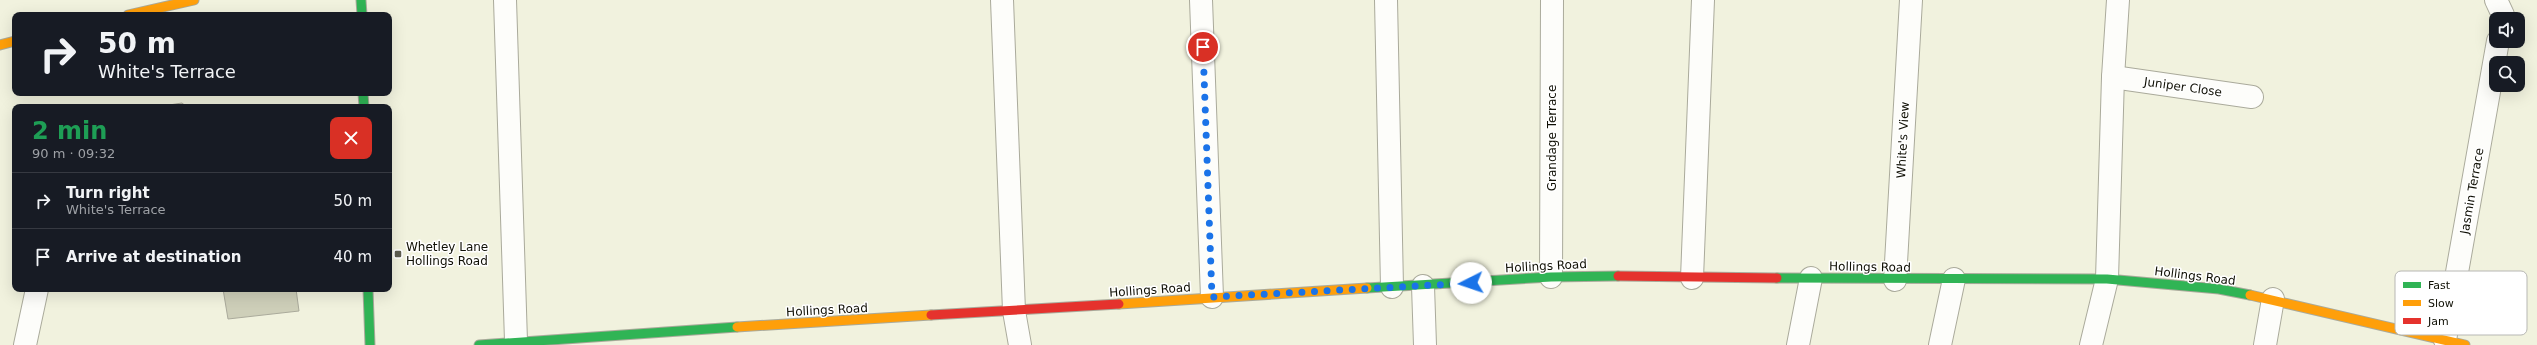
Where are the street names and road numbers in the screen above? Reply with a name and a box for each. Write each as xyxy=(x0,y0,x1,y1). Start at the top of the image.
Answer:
street label: Juniper Close xyxy=(2142,74,2223,99)
street label: Grandage Terrace xyxy=(1545,85,1559,191)
street label: White's View xyxy=(1894,101,1912,179)
street label: Jasmin Terrace xyxy=(2457,147,2486,236)
street label: Hollings Road xyxy=(1505,257,1587,275)
street label: Hollings Road xyxy=(1829,259,1911,275)
street label: Hollings Road xyxy=(2154,264,2236,288)
street label: Hollings Road xyxy=(1109,280,1191,300)
street label: Hollings Road xyxy=(786,301,868,319)

